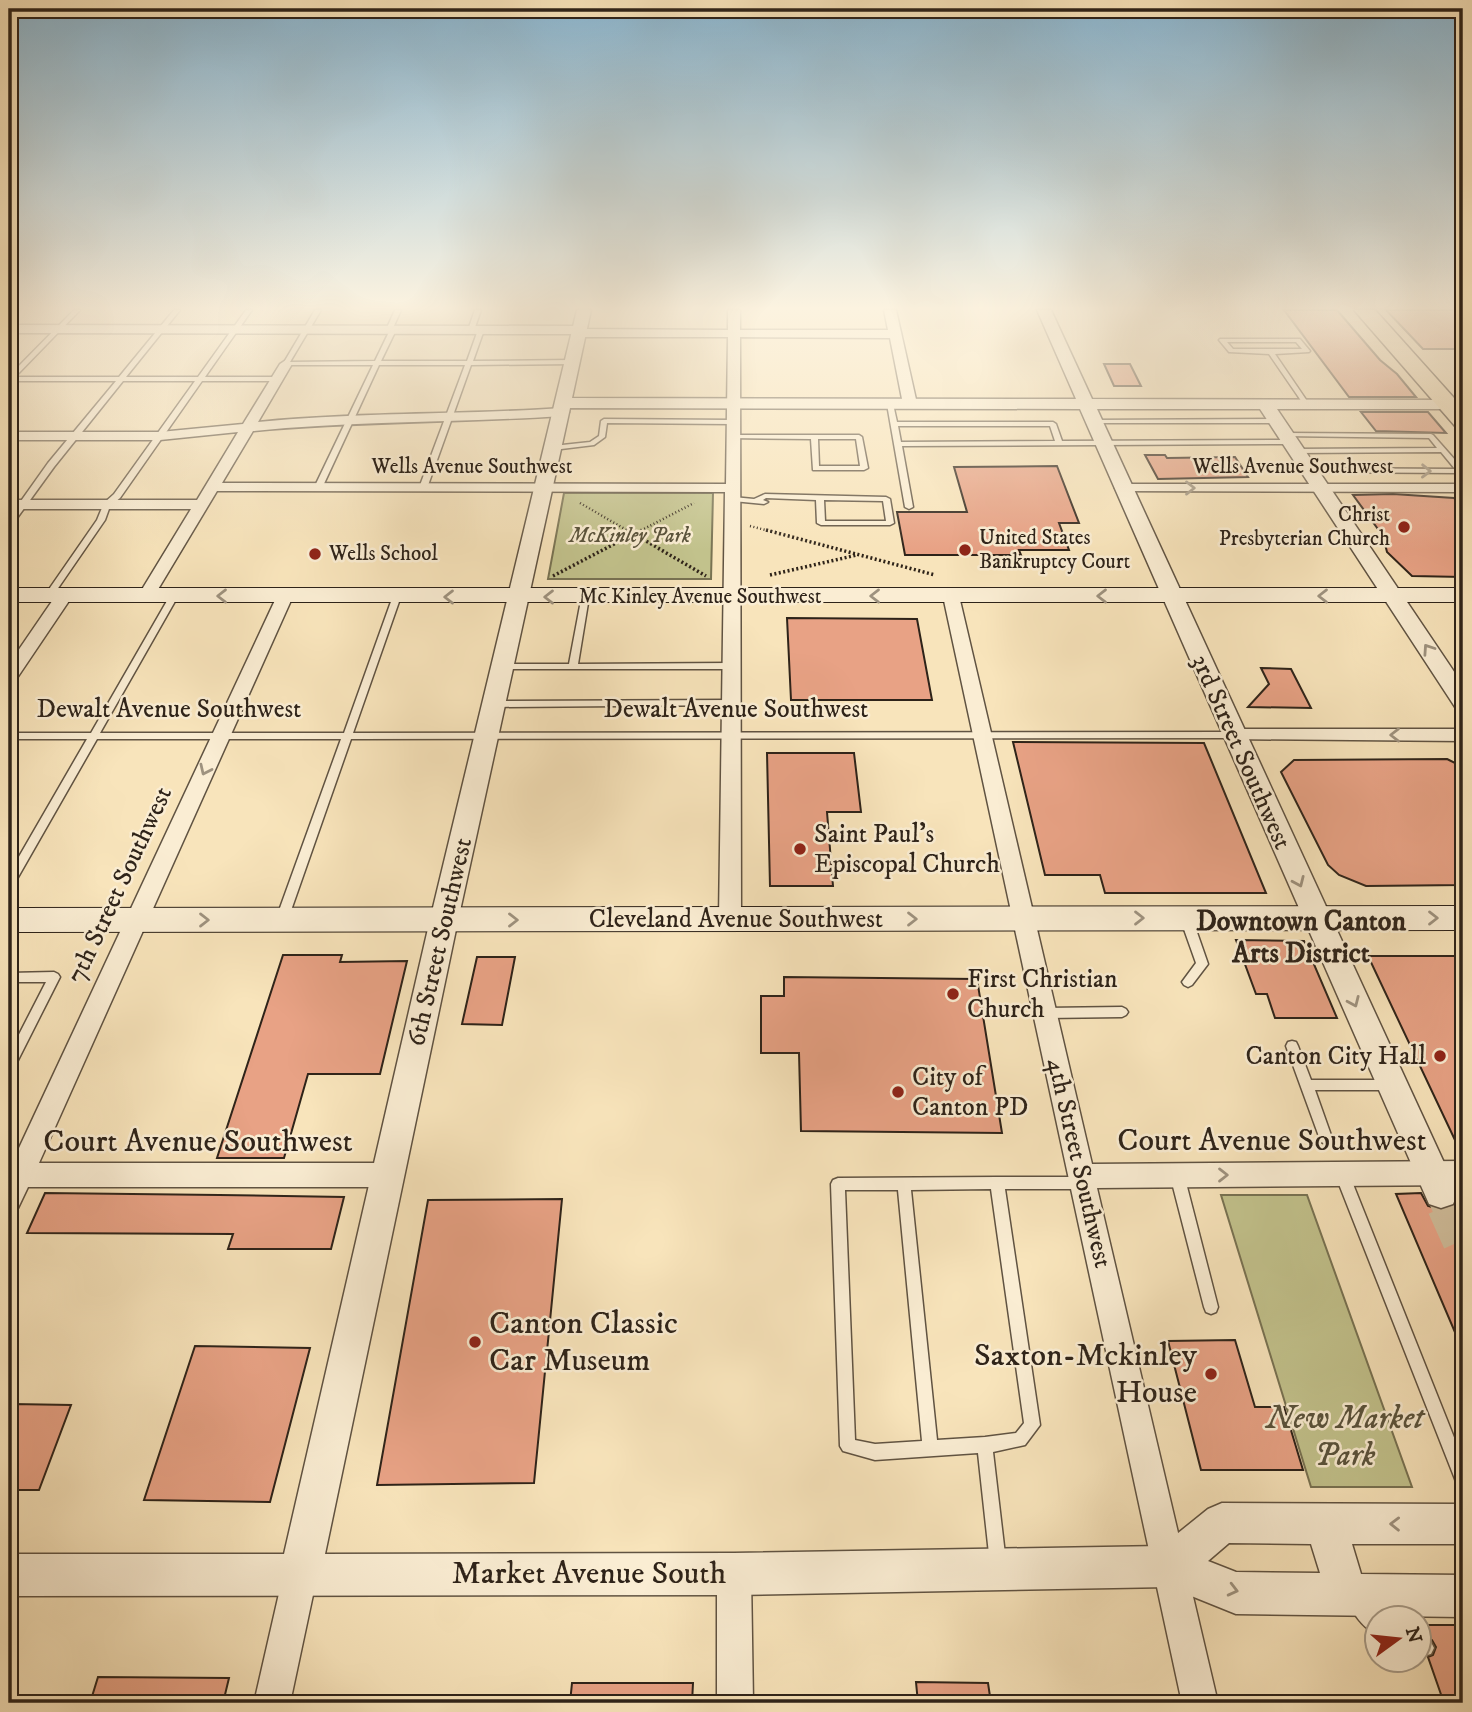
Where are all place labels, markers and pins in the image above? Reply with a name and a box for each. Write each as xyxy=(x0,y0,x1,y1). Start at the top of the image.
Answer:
place label: Christ Presbyterian Church xyxy=(1219,502,1390,552)
marker: Christ Presbyterian Church xyxy=(1396,519,1412,535)
place label: United States Bankruptcy Court xyxy=(979,525,1130,575)
place label: Wells School xyxy=(328,541,438,567)
marker: United States Bankruptcy Court xyxy=(957,542,973,558)
marker: Wells School xyxy=(307,546,323,562)
place label: Saint Paul's Episcopal Church xyxy=(814,818,1000,881)
marker: Saint Paul's Episcopal Church xyxy=(792,841,808,857)
place label: First Christian Church xyxy=(967,963,1118,1026)
marker: First Christian Church xyxy=(945,986,961,1002)
place label: Canton City Hall xyxy=(1246,1040,1426,1073)
marker: Canton City Hall xyxy=(1432,1048,1448,1064)
place label: City of Canton PD xyxy=(912,1061,1028,1124)
marker: City of Canton PD xyxy=(890,1084,906,1100)
place label: Canton Classic Car Museum xyxy=(489,1304,678,1381)
marker: Canton Classic Car Museum xyxy=(467,1334,483,1350)
place label: Saxton-Mckinley House xyxy=(974,1336,1198,1413)
marker: Saxton-Mckinley House xyxy=(1203,1366,1219,1382)

